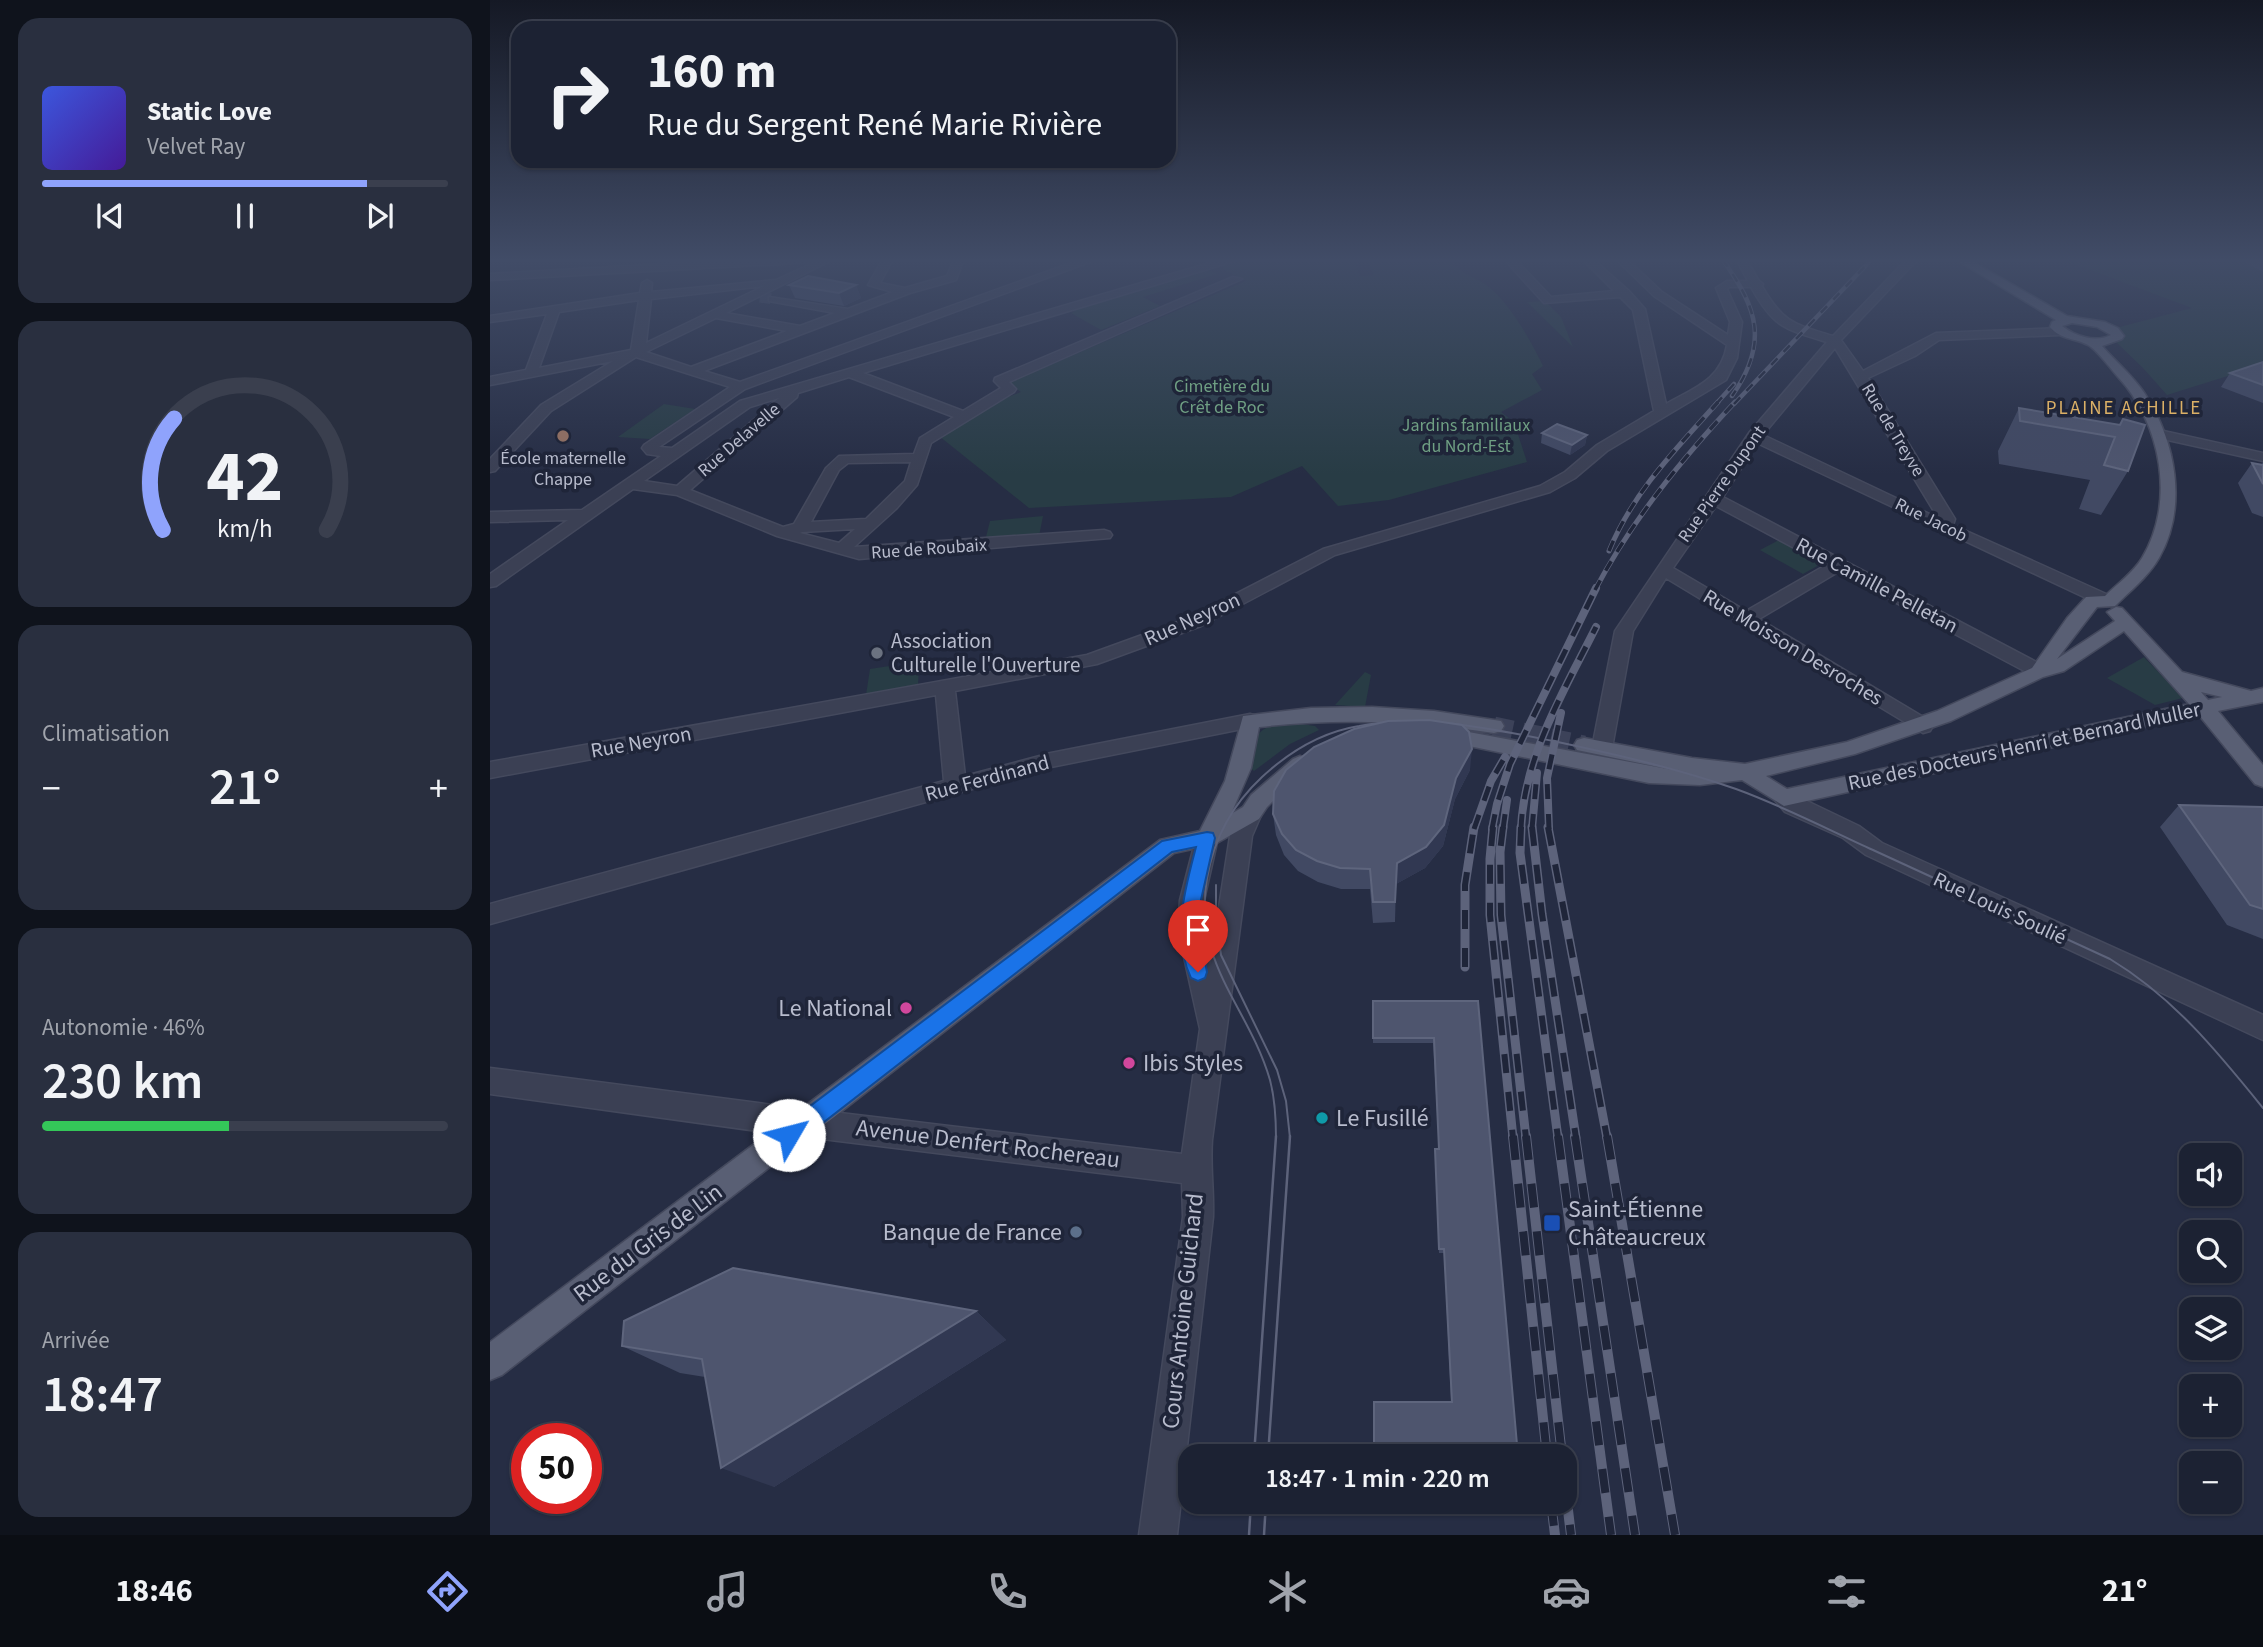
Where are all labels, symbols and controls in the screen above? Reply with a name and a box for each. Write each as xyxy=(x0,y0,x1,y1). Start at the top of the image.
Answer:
text: 160 m xyxy=(647,37,776,107)
icon: right xyxy=(532,49,623,140)
text: Static Love xyxy=(147,93,272,130)
text: Rue du Sergent René Marie Rivière xyxy=(647,102,1102,148)
text: Velvet Ray xyxy=(147,130,245,163)
icon: previous xyxy=(91,197,129,235)
icon: pause xyxy=(226,197,264,235)
icon: next xyxy=(361,197,399,235)
park label: Cimetière du Crêt de Roc xyxy=(1174,374,1270,420)
street label: Rue de Treyve xyxy=(1855,379,1931,481)
district label: PLAINE ACHILLE xyxy=(2046,395,2202,422)
street label: Rue Delavelle xyxy=(692,397,786,483)
park label: Jardins familiaux du Nord-Est xyxy=(1402,413,1530,459)
street label: Rue Pierre Dupont xyxy=(1672,421,1772,547)
text: 42 xyxy=(207,426,283,530)
marker: École maternelle Chappe xyxy=(555,428,571,444)
place label: École maternelle Chappe xyxy=(500,446,626,492)
street label: Rue Jacob xyxy=(1891,492,1971,548)
text: km/h xyxy=(217,511,273,547)
street label: Rue Camille Pelletan xyxy=(1791,530,1963,640)
street label: Rue de Roubaix xyxy=(870,532,988,566)
street label: Rue Moisson Desroches xyxy=(1697,581,1889,713)
street label: Rue Neyron xyxy=(1139,585,1245,653)
place label: Association Culturelle l'Ouverture xyxy=(891,626,1080,680)
marker: Association Culturelle l'Ouverture xyxy=(869,645,885,661)
street label: Rue des Docteurs Henri et Bernard Muller xyxy=(1845,694,2204,798)
text: Climatisation xyxy=(42,717,170,750)
street label: Rue Neyron xyxy=(588,718,694,766)
street label: Rue Ferdinand xyxy=(921,747,1053,809)
text: 21° xyxy=(209,751,281,825)
text: − xyxy=(42,762,61,816)
text: + xyxy=(429,762,448,816)
street label: Rue Louis Soulié xyxy=(1928,864,2072,952)
pin xyxy=(1168,900,1228,972)
icon: arrive xyxy=(1179,911,1217,949)
place label: Le National xyxy=(778,991,892,1026)
marker: Le National xyxy=(898,1000,914,1016)
text: Autonomie · 46% xyxy=(42,1011,205,1044)
text: 230 km xyxy=(42,1045,203,1119)
place label: Ibis Styles xyxy=(1143,1046,1243,1081)
marker: Ibis Styles xyxy=(1121,1055,1137,1071)
position arrow xyxy=(752,1098,826,1172)
place label: Le Fusillé xyxy=(1336,1101,1429,1136)
street label: Avenue Denfert Rochereau xyxy=(854,1110,1122,1178)
marker: Le Fusillé xyxy=(1314,1110,1330,1126)
map controls xyxy=(2179,1143,2242,1514)
button: sound xyxy=(2179,1143,2242,1206)
street label: Rue du Gris de Lin xyxy=(566,1175,730,1311)
street label: Cours Antoine Guichard xyxy=(1153,1191,1213,1431)
place label: Saint-Étienne Châteaucreux xyxy=(1568,1192,1706,1255)
marker: Saint-Étienne Châteaucreux xyxy=(1542,1213,1562,1233)
place label: Banque de France xyxy=(883,1215,1062,1250)
button: search xyxy=(2179,1220,2242,1283)
marker: Banque de France xyxy=(1068,1224,1084,1240)
button: layers xyxy=(2179,1297,2242,1360)
text: Arrivée xyxy=(42,1324,110,1357)
text: 18:47 xyxy=(42,1358,163,1432)
button: + xyxy=(2179,1374,2242,1437)
speed limit sign: 50 xyxy=(511,1423,602,1514)
button: − xyxy=(2179,1451,2242,1514)
text: 18:47 · 1 min · 220 m xyxy=(1265,1460,1490,1497)
icon: directions xyxy=(423,1567,472,1616)
icon: music xyxy=(703,1567,752,1616)
icon: phone xyxy=(983,1567,1032,1616)
icon: climate xyxy=(1263,1567,1312,1616)
icon: car xyxy=(1542,1567,1591,1616)
icon: filters xyxy=(1822,1567,1871,1616)
text: 18:46 xyxy=(115,1568,193,1614)
text: 21° xyxy=(2102,1568,2148,1614)

